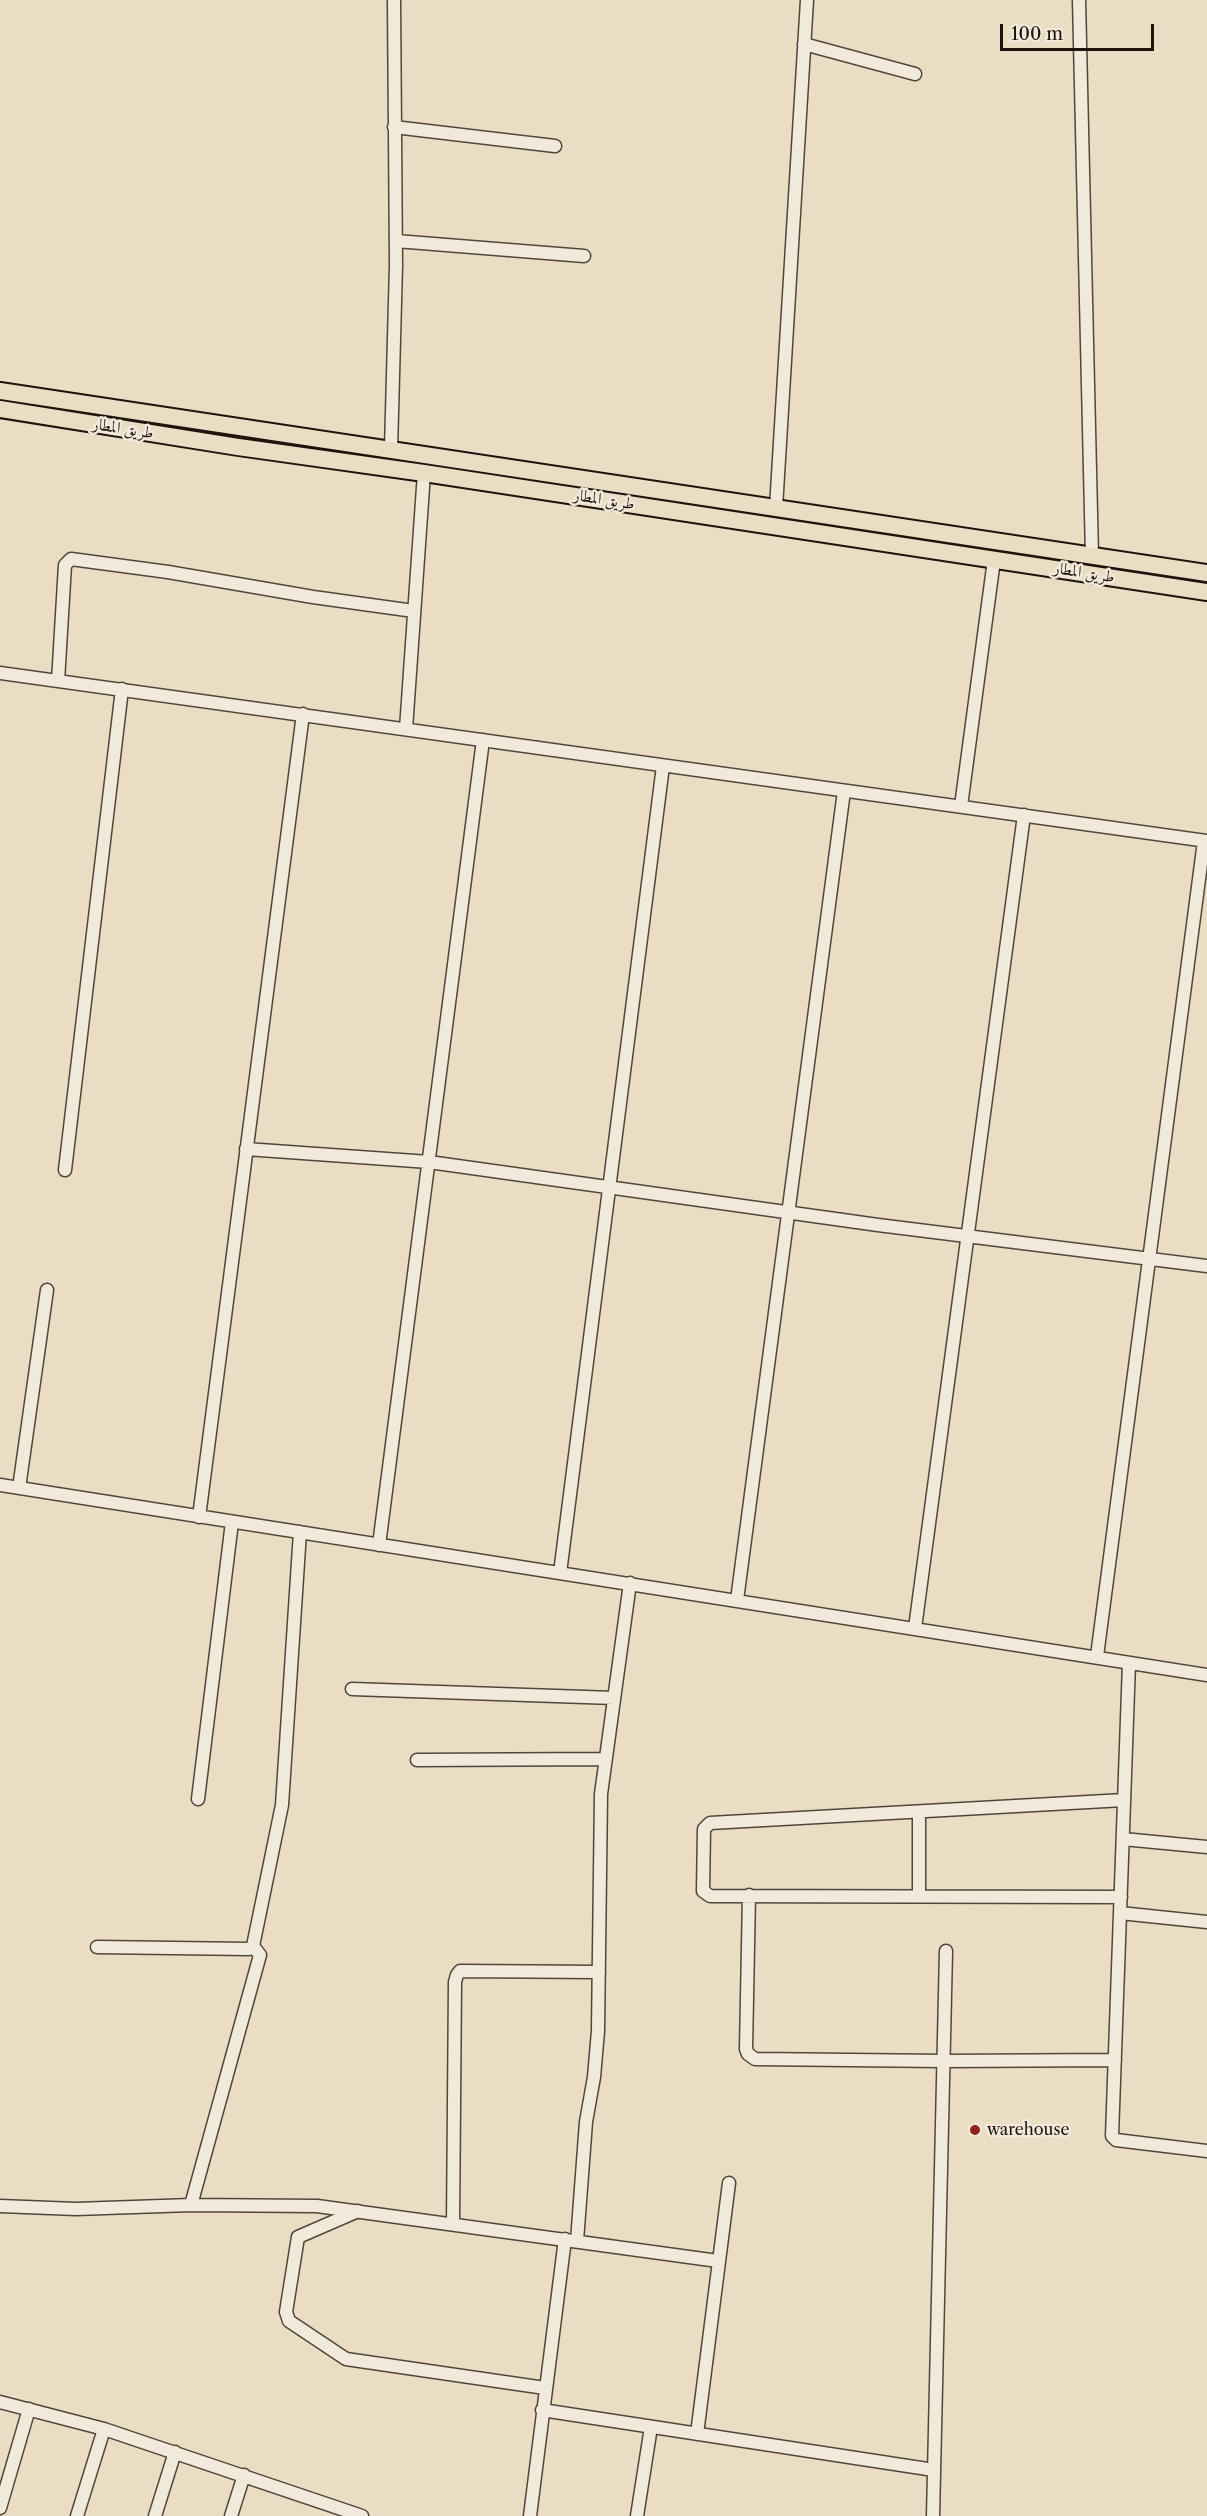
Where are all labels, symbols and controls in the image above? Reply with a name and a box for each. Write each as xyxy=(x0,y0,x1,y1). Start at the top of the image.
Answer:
scale bar xyxy=(1003,12,1158,50)
text: 100 m xyxy=(1011,23,1063,45)
street label: طريق المطار xyxy=(91,415,155,443)
street label: طريق المطار xyxy=(572,486,636,514)
street label: طريق المطار xyxy=(1052,559,1116,587)
place label: warehouse xyxy=(987,2120,1069,2140)
marker: warehouse xyxy=(968,2123,982,2137)

